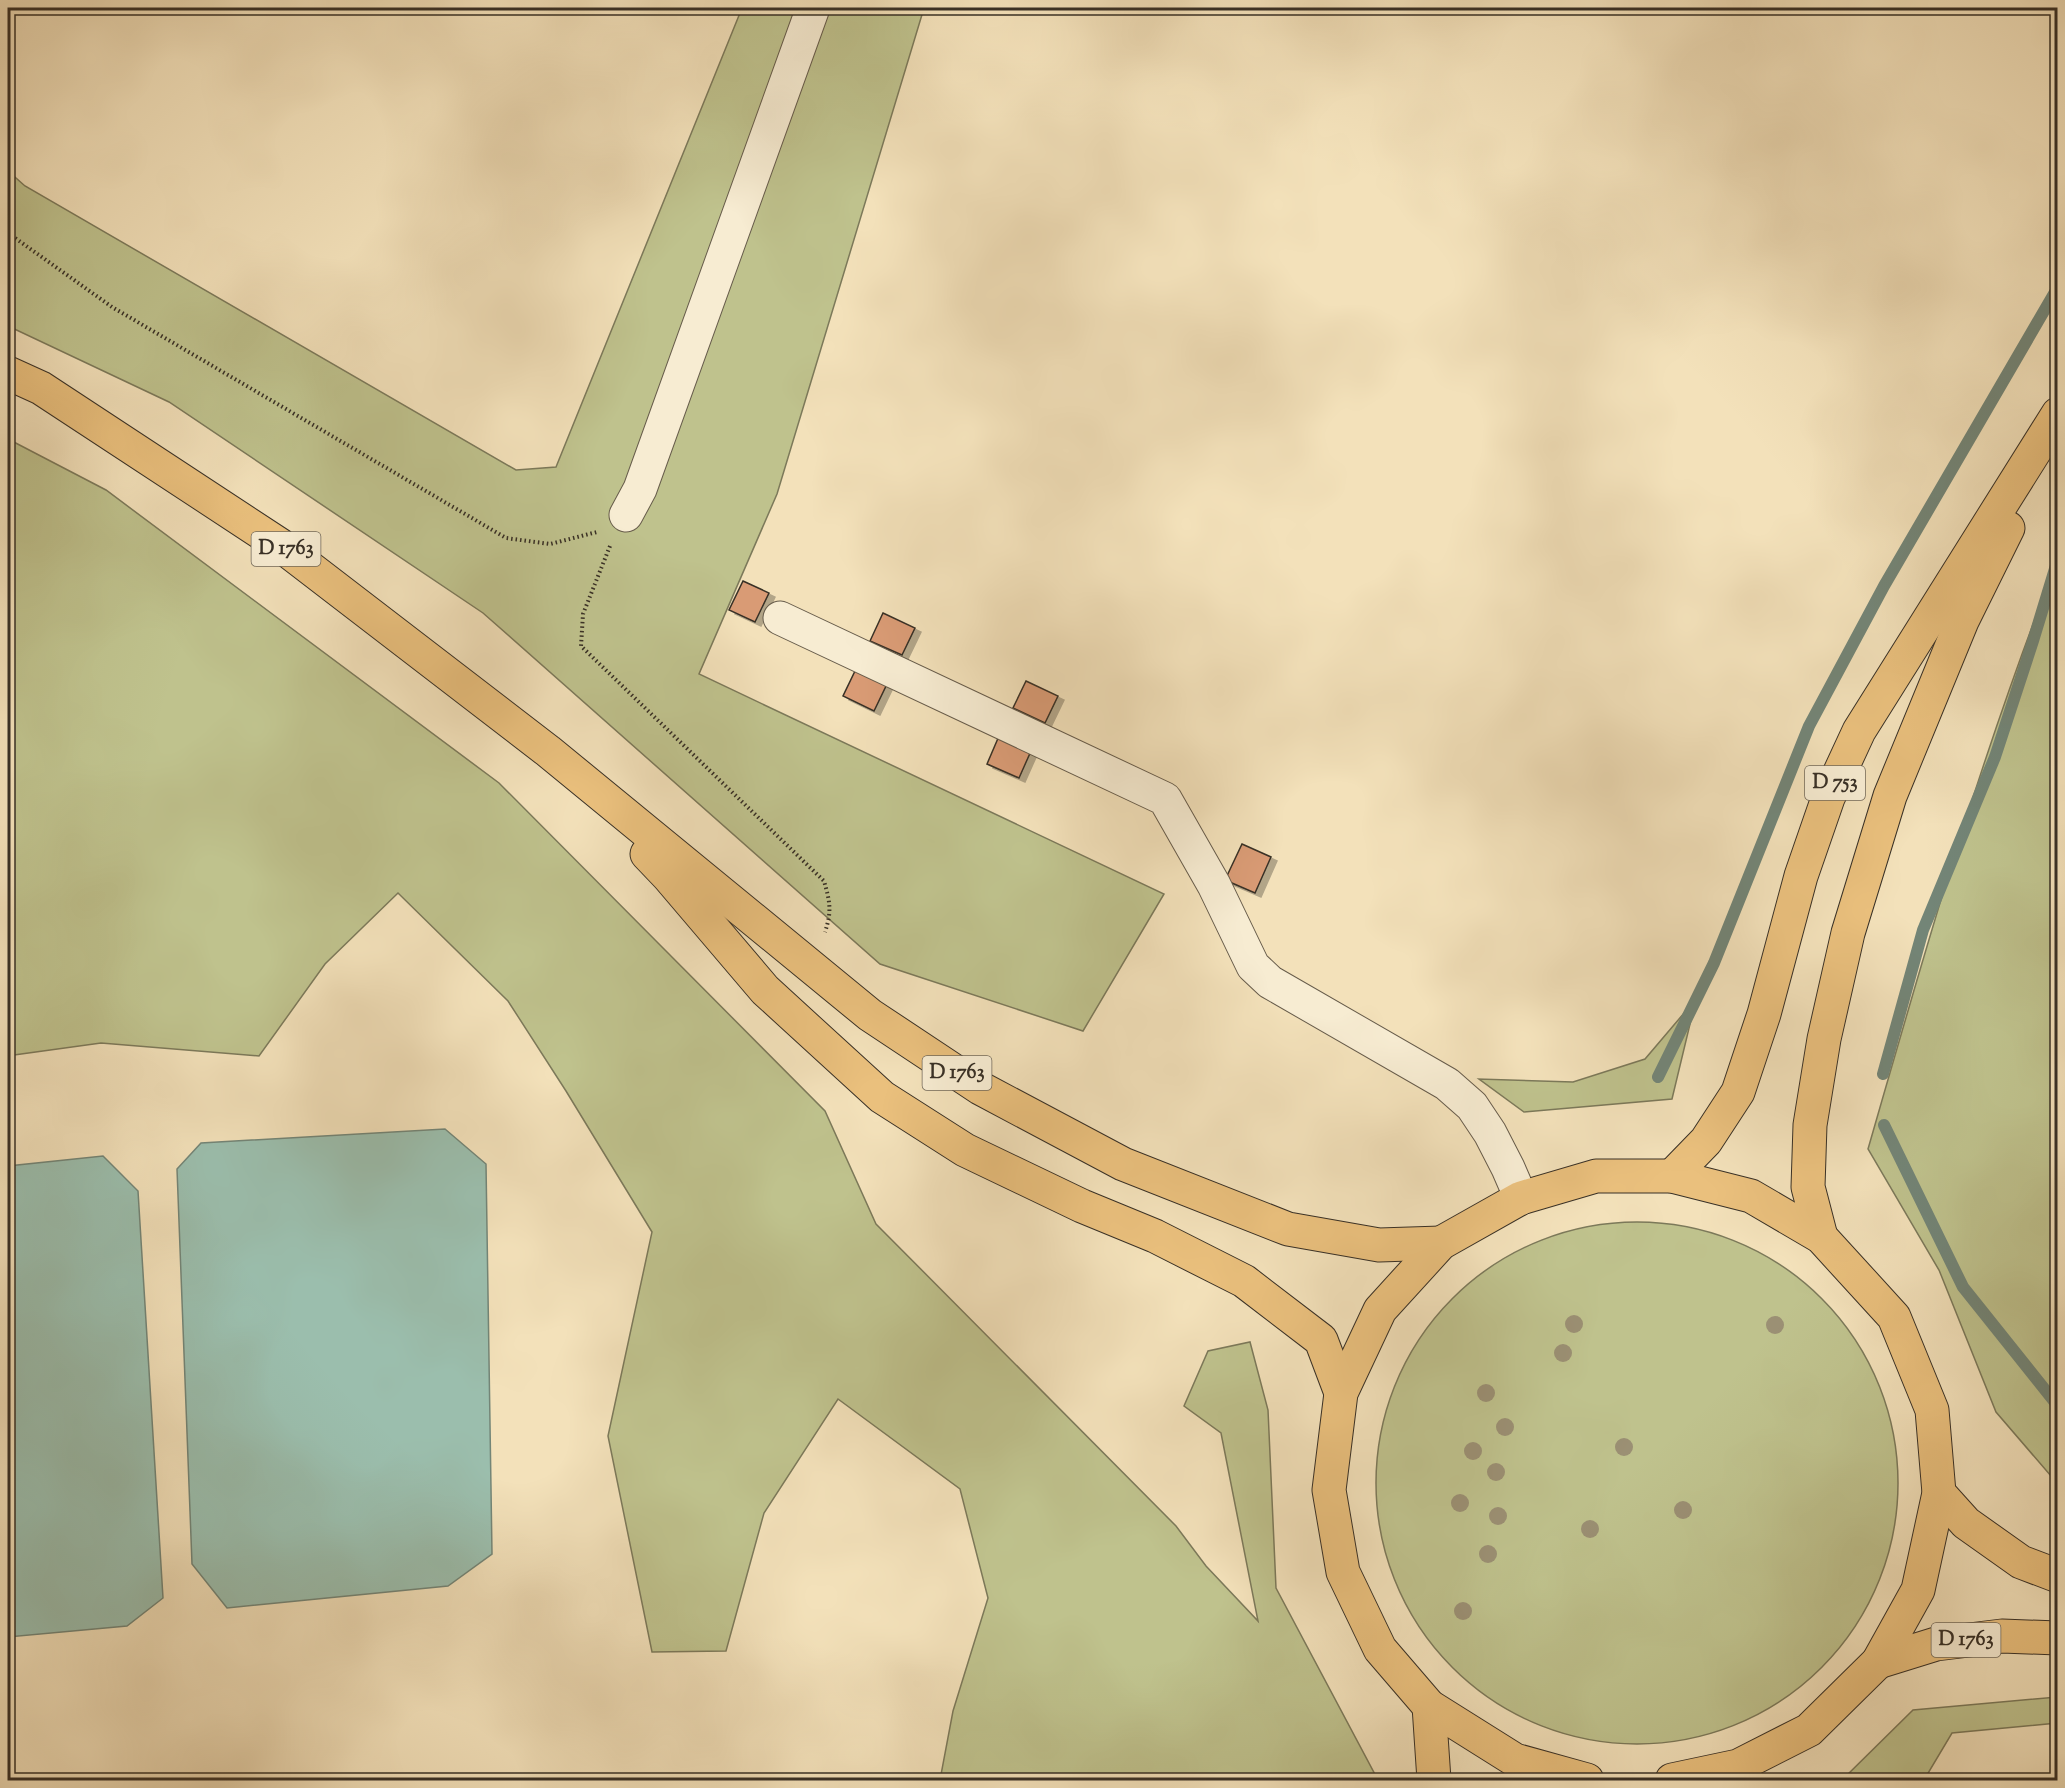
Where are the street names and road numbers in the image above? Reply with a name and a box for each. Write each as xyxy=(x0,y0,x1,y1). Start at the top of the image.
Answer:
road number: D 1763 xyxy=(252,532,320,566)
road number: D 753 xyxy=(1805,766,1865,800)
road number: D 1763 xyxy=(922,1056,992,1090)
road number: D 1763 xyxy=(1932,1623,2000,1657)

